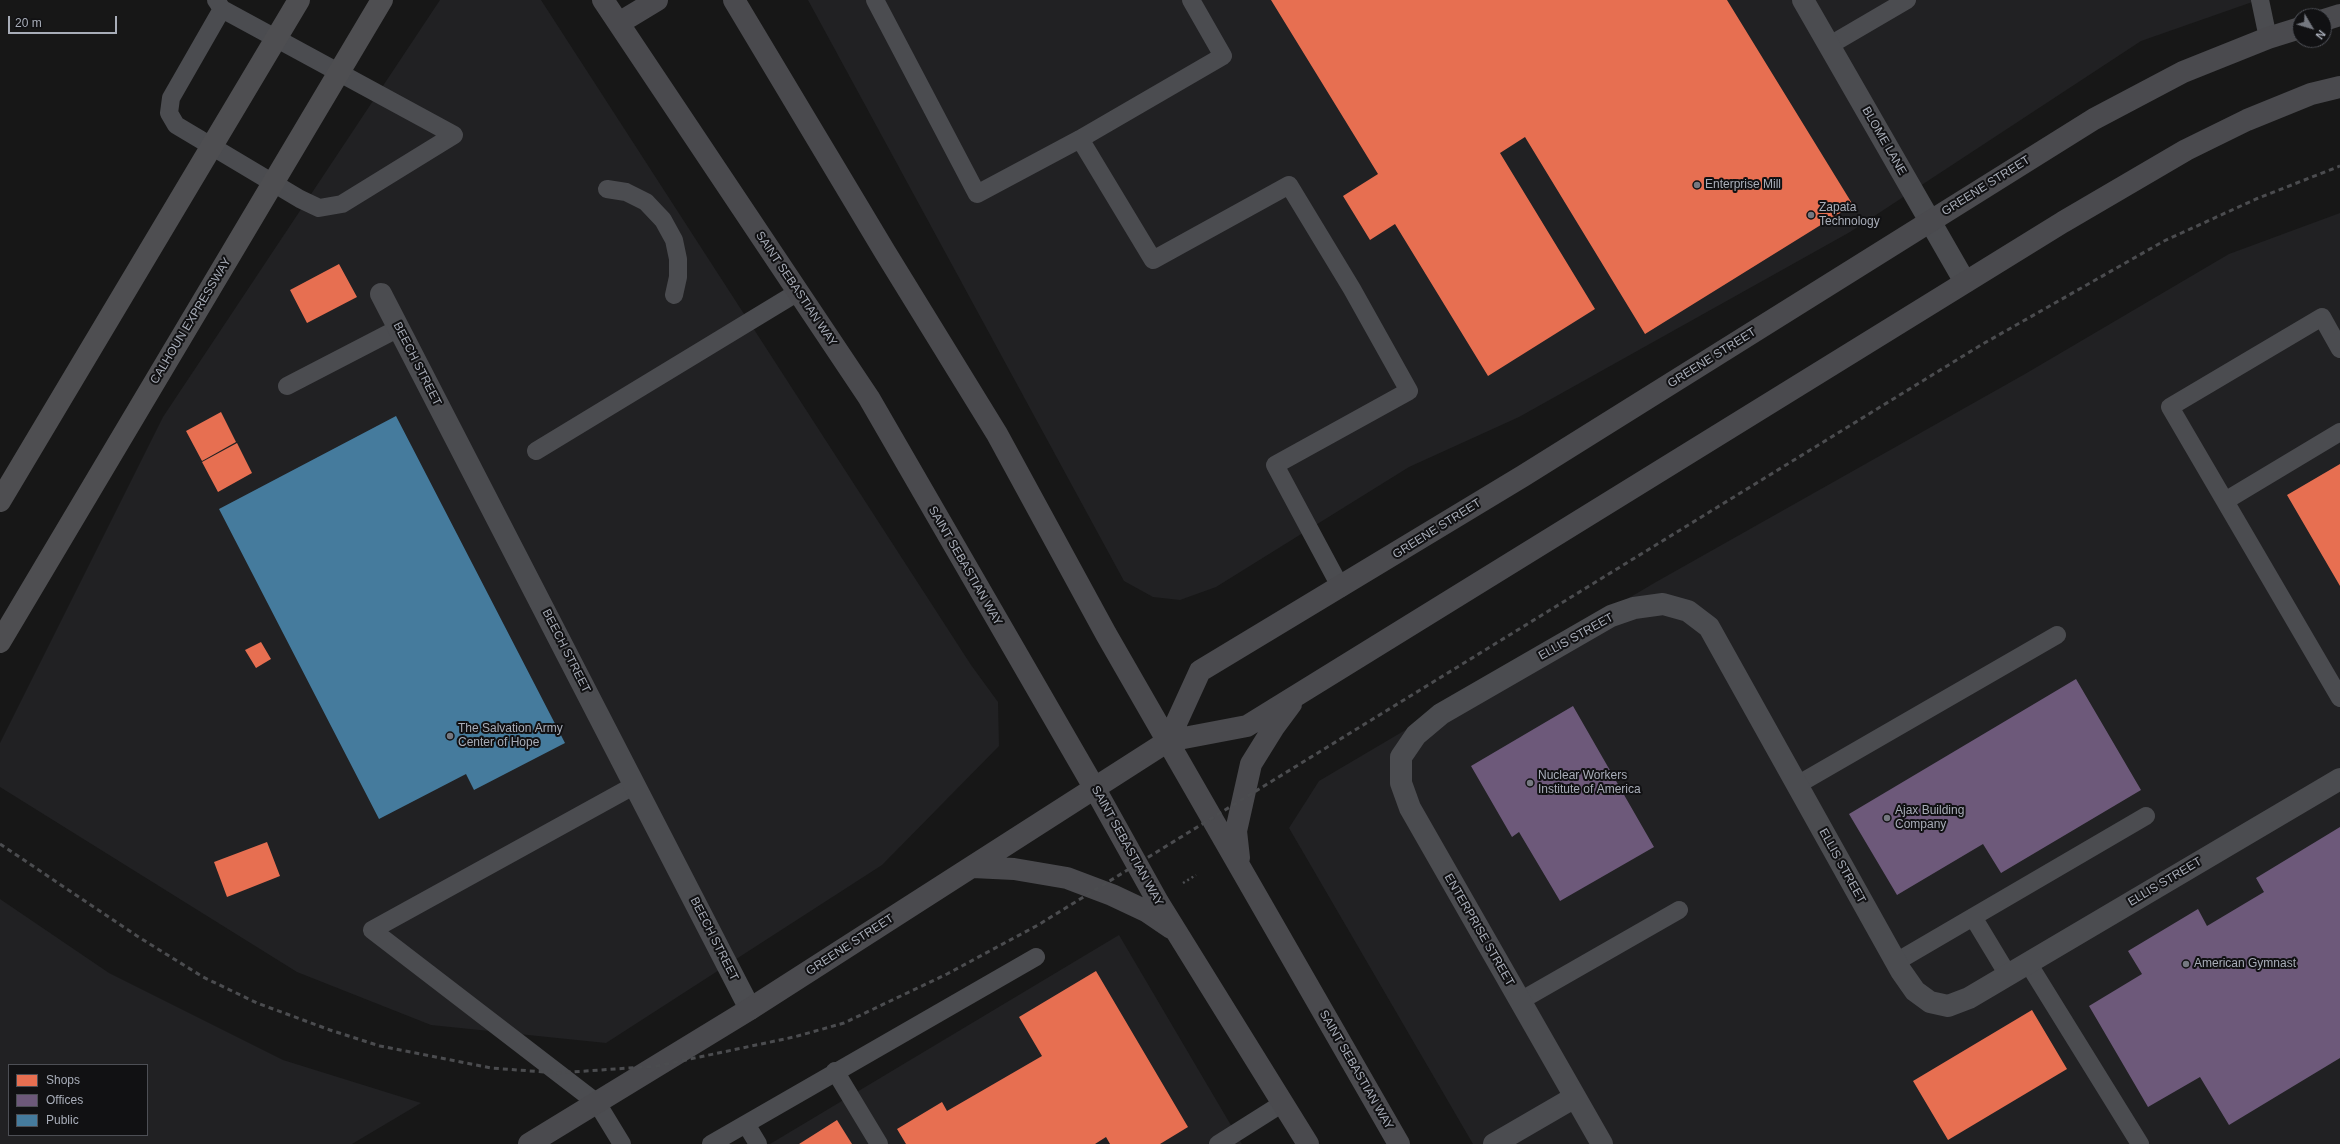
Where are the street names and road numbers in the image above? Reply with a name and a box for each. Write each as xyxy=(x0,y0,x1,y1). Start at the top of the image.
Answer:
street label: BLOME LANE xyxy=(1859,104,1909,178)
street label: GREENE STREET xyxy=(1939,153,2033,219)
street label: SAINT SEBASTIAN WAY xyxy=(752,229,840,349)
street label: CALHOUN EXPRESSWAY xyxy=(148,255,234,387)
street label: BEECH STREET xyxy=(390,320,444,408)
street label: GREENE STREET xyxy=(1665,325,1759,391)
street label: GREENE STREET xyxy=(1390,496,1484,562)
street label: SAINT SEBASTIAN WAY xyxy=(925,504,1005,628)
street label: BEECH STREET xyxy=(539,607,593,695)
street label: ELLIS STREET xyxy=(1536,610,1616,664)
street label: SAINT SEBASTIAN WAY xyxy=(1088,783,1166,909)
street label: ELLIS STREET xyxy=(1815,826,1869,906)
street label: ELLIS STREET xyxy=(2126,854,2204,910)
street label: ENTERPRISE STREET xyxy=(1441,871,1517,989)
street label: BEECH STREET xyxy=(687,895,741,983)
street label: GREENE STREET xyxy=(804,911,896,979)
street label: SAINT SEBASTIAN WAY xyxy=(1316,1008,1396,1132)

